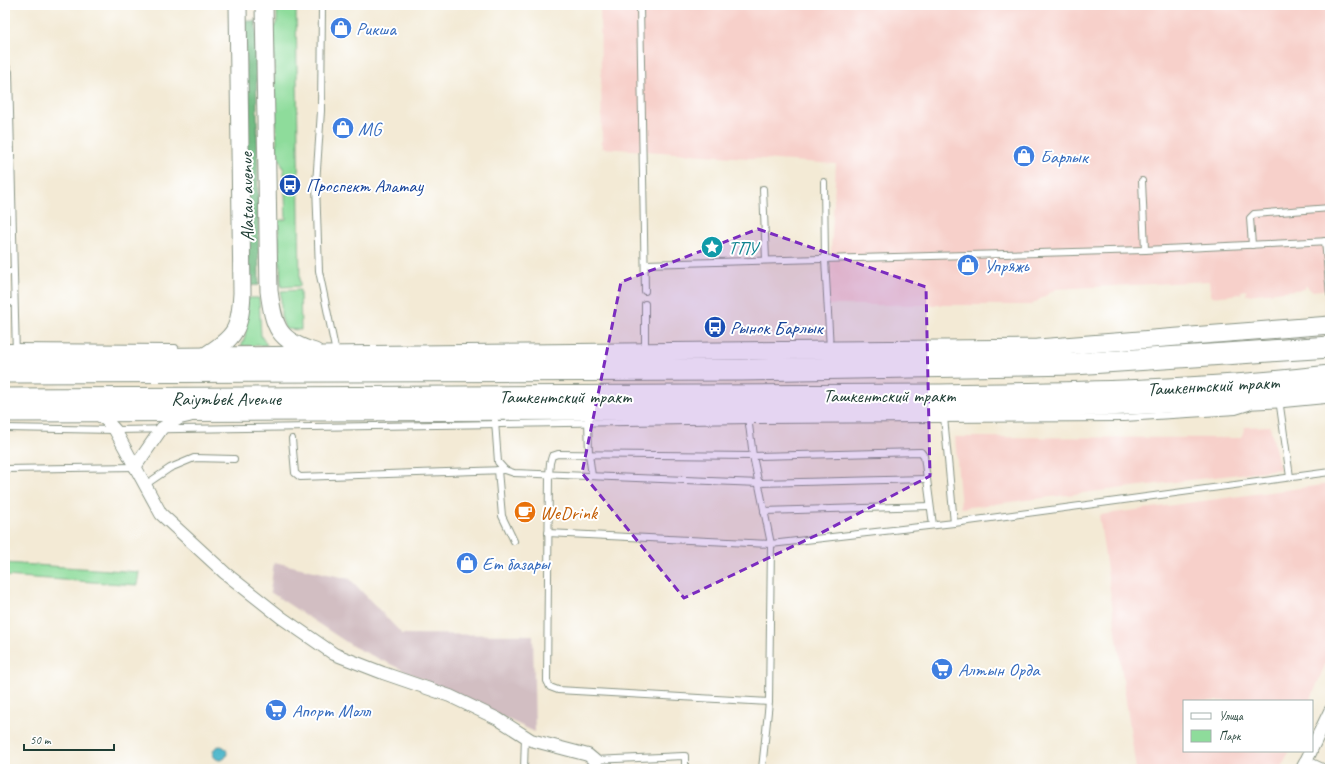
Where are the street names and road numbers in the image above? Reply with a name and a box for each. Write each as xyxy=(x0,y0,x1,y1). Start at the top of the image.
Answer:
street label: Alatau avenue xyxy=(234,150,260,242)
street label: Ташкентский тракт xyxy=(1147,370,1281,401)
street label: Ташкентский тракт xyxy=(823,384,956,408)
street label: Ташкентский тракт xyxy=(499,385,632,409)
street label: Raiymbek Avenue xyxy=(171,387,283,411)

